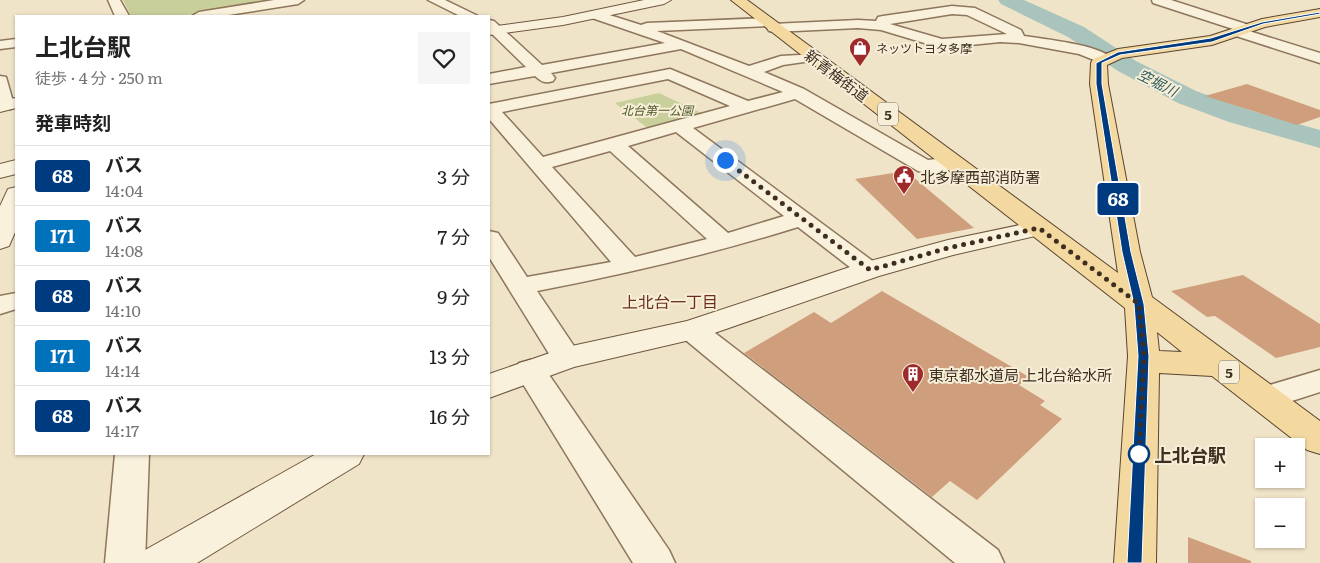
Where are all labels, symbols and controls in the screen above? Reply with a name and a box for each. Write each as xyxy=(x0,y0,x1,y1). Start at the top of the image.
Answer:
text: 上北台駅 xyxy=(35,28,131,63)
button: heart xyxy=(418,32,470,84)
shop icon: ネッツトヨタ多摩 xyxy=(848,36,872,67)
place label: ネッツトヨタ多摩 xyxy=(876,39,972,57)
street label: 新青梅街道 xyxy=(800,43,874,107)
water label: 空堀川 xyxy=(1135,64,1183,101)
text: 徒歩 · 4 分 · 250 m xyxy=(35,65,163,89)
park label: 北台第一公園 xyxy=(621,101,695,119)
road number: 5 xyxy=(878,102,898,126)
text: 発車時刻 xyxy=(35,108,111,136)
your location xyxy=(713,148,738,173)
text: バス xyxy=(105,150,143,178)
text: 68 xyxy=(52,162,73,189)
text: 3 分 xyxy=(437,162,470,190)
public building icon: 北多摩西部消防署 xyxy=(892,164,916,195)
place label: 北多摩西部消防署 xyxy=(920,165,1040,188)
text: 14:04 xyxy=(105,178,143,202)
line badge: 68 xyxy=(1096,183,1140,215)
text: 68 xyxy=(1107,185,1129,212)
text: バス xyxy=(105,210,143,238)
text: 171 xyxy=(50,222,75,249)
text: 7 分 xyxy=(438,222,470,250)
text: 14:08 xyxy=(105,238,143,262)
text: バス xyxy=(105,270,143,298)
text: 68 xyxy=(52,282,73,309)
text: 9 分 xyxy=(437,282,470,310)
district label: 上北台一丁目 xyxy=(622,289,718,313)
text: 14:10 xyxy=(105,298,141,322)
text: バス xyxy=(105,330,143,358)
text: 171 xyxy=(50,342,75,369)
text: 13 分 xyxy=(429,342,470,370)
text: 14:14 xyxy=(105,358,140,382)
road number: 5 xyxy=(1219,361,1239,384)
building icon: 東京都水道局 上北台給水所 xyxy=(901,362,925,393)
place label: 東京都水道局 上北台給水所 xyxy=(929,363,1112,386)
text: バス xyxy=(105,390,143,418)
text: 68 xyxy=(52,402,73,429)
text: 16 分 xyxy=(429,402,470,430)
text: 14:17 xyxy=(105,418,139,442)
map controls xyxy=(1255,438,1305,548)
button: + xyxy=(1255,438,1305,488)
place label: 上北台駅 xyxy=(1154,441,1226,468)
marker: 上北台駅 xyxy=(1128,443,1150,465)
button: − xyxy=(1255,498,1305,548)

